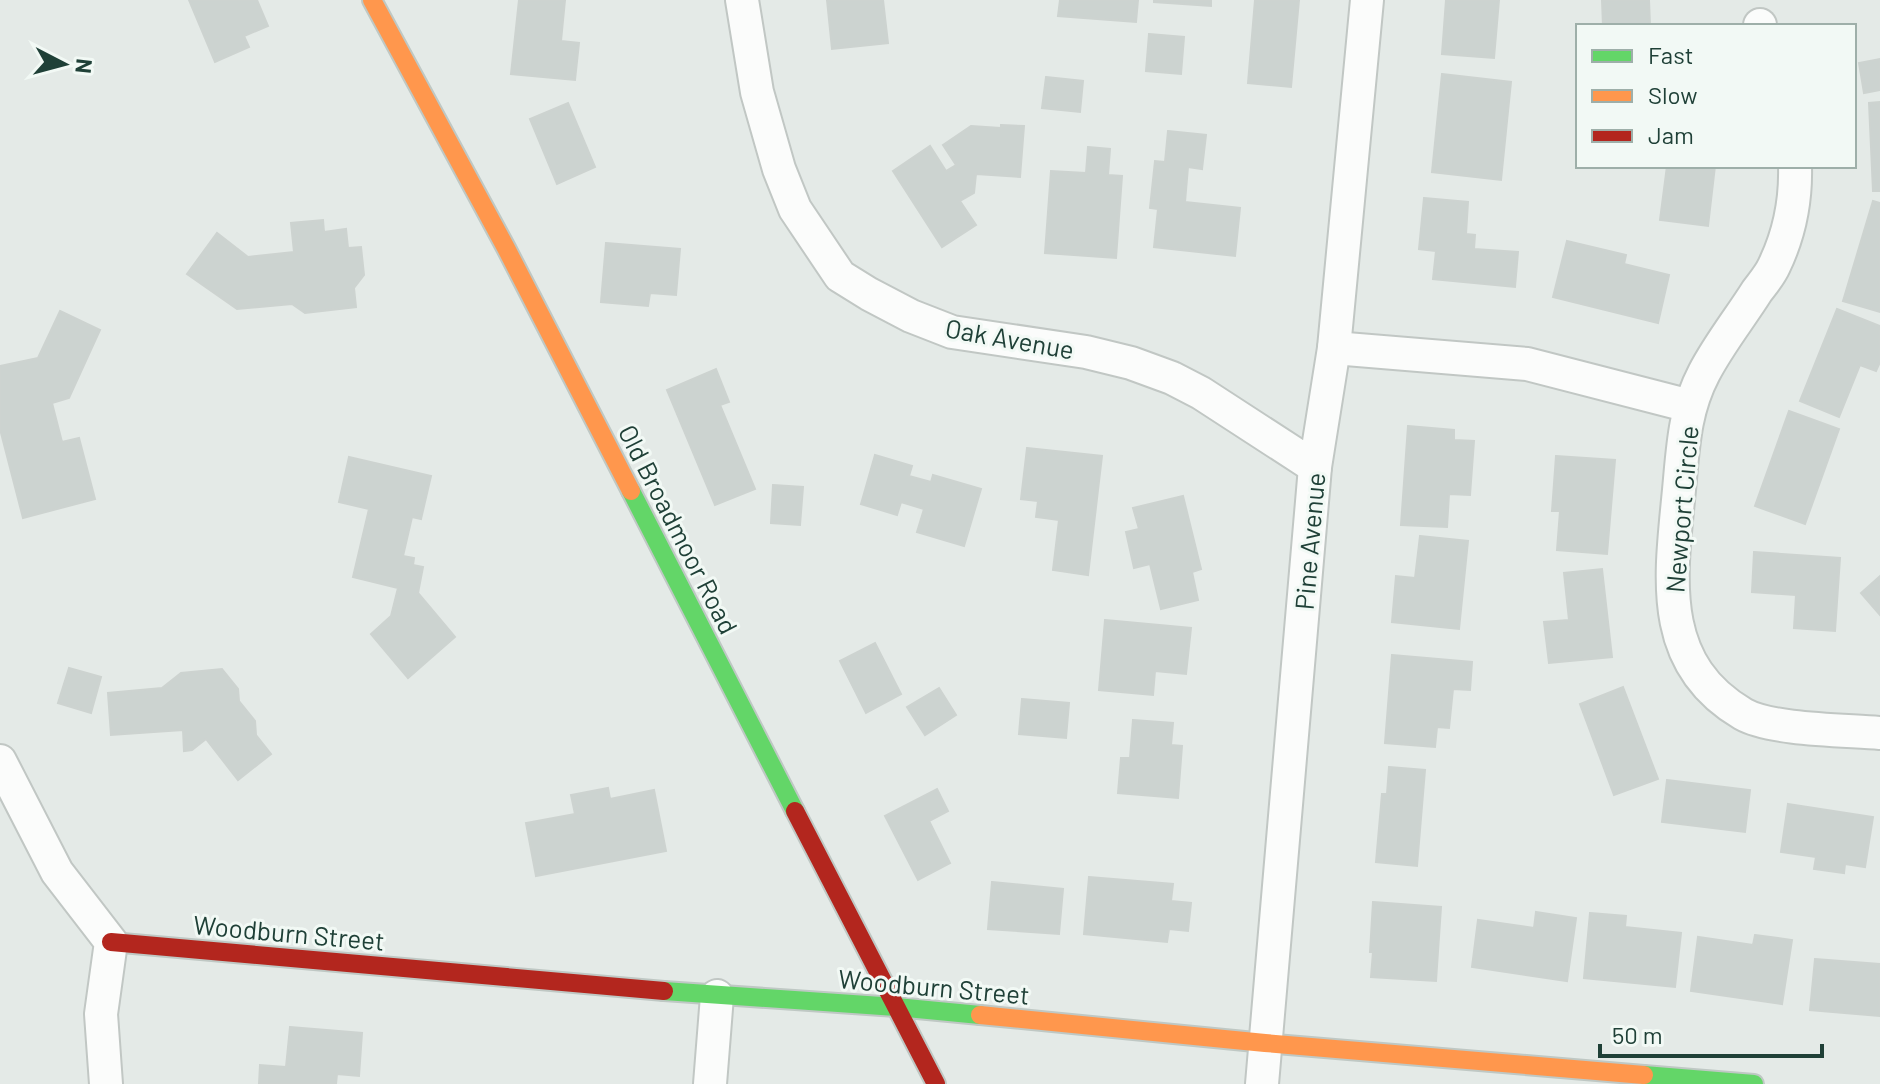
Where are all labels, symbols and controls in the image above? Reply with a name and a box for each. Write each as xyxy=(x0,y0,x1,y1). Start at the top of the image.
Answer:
north arrow xyxy=(24,24,104,104)
legend xyxy=(1576,24,1856,168)
text: Fast xyxy=(1648,40,1693,69)
text: N xyxy=(71,58,99,75)
text: Slow xyxy=(1648,80,1697,109)
text: Jam xyxy=(1648,120,1694,149)
street label: Oak Avenue xyxy=(943,311,1077,365)
street label: Old Broadmoor Road xyxy=(613,419,745,639)
street label: Newport Circle xyxy=(1658,424,1704,594)
street label: Pine Avenue xyxy=(1288,471,1330,611)
street label: Woodburn Street xyxy=(192,908,386,956)
street label: Woodburn Street xyxy=(837,962,1031,1010)
scale bar xyxy=(1600,1008,1822,1058)
text: 50 m xyxy=(1612,1020,1663,1049)

